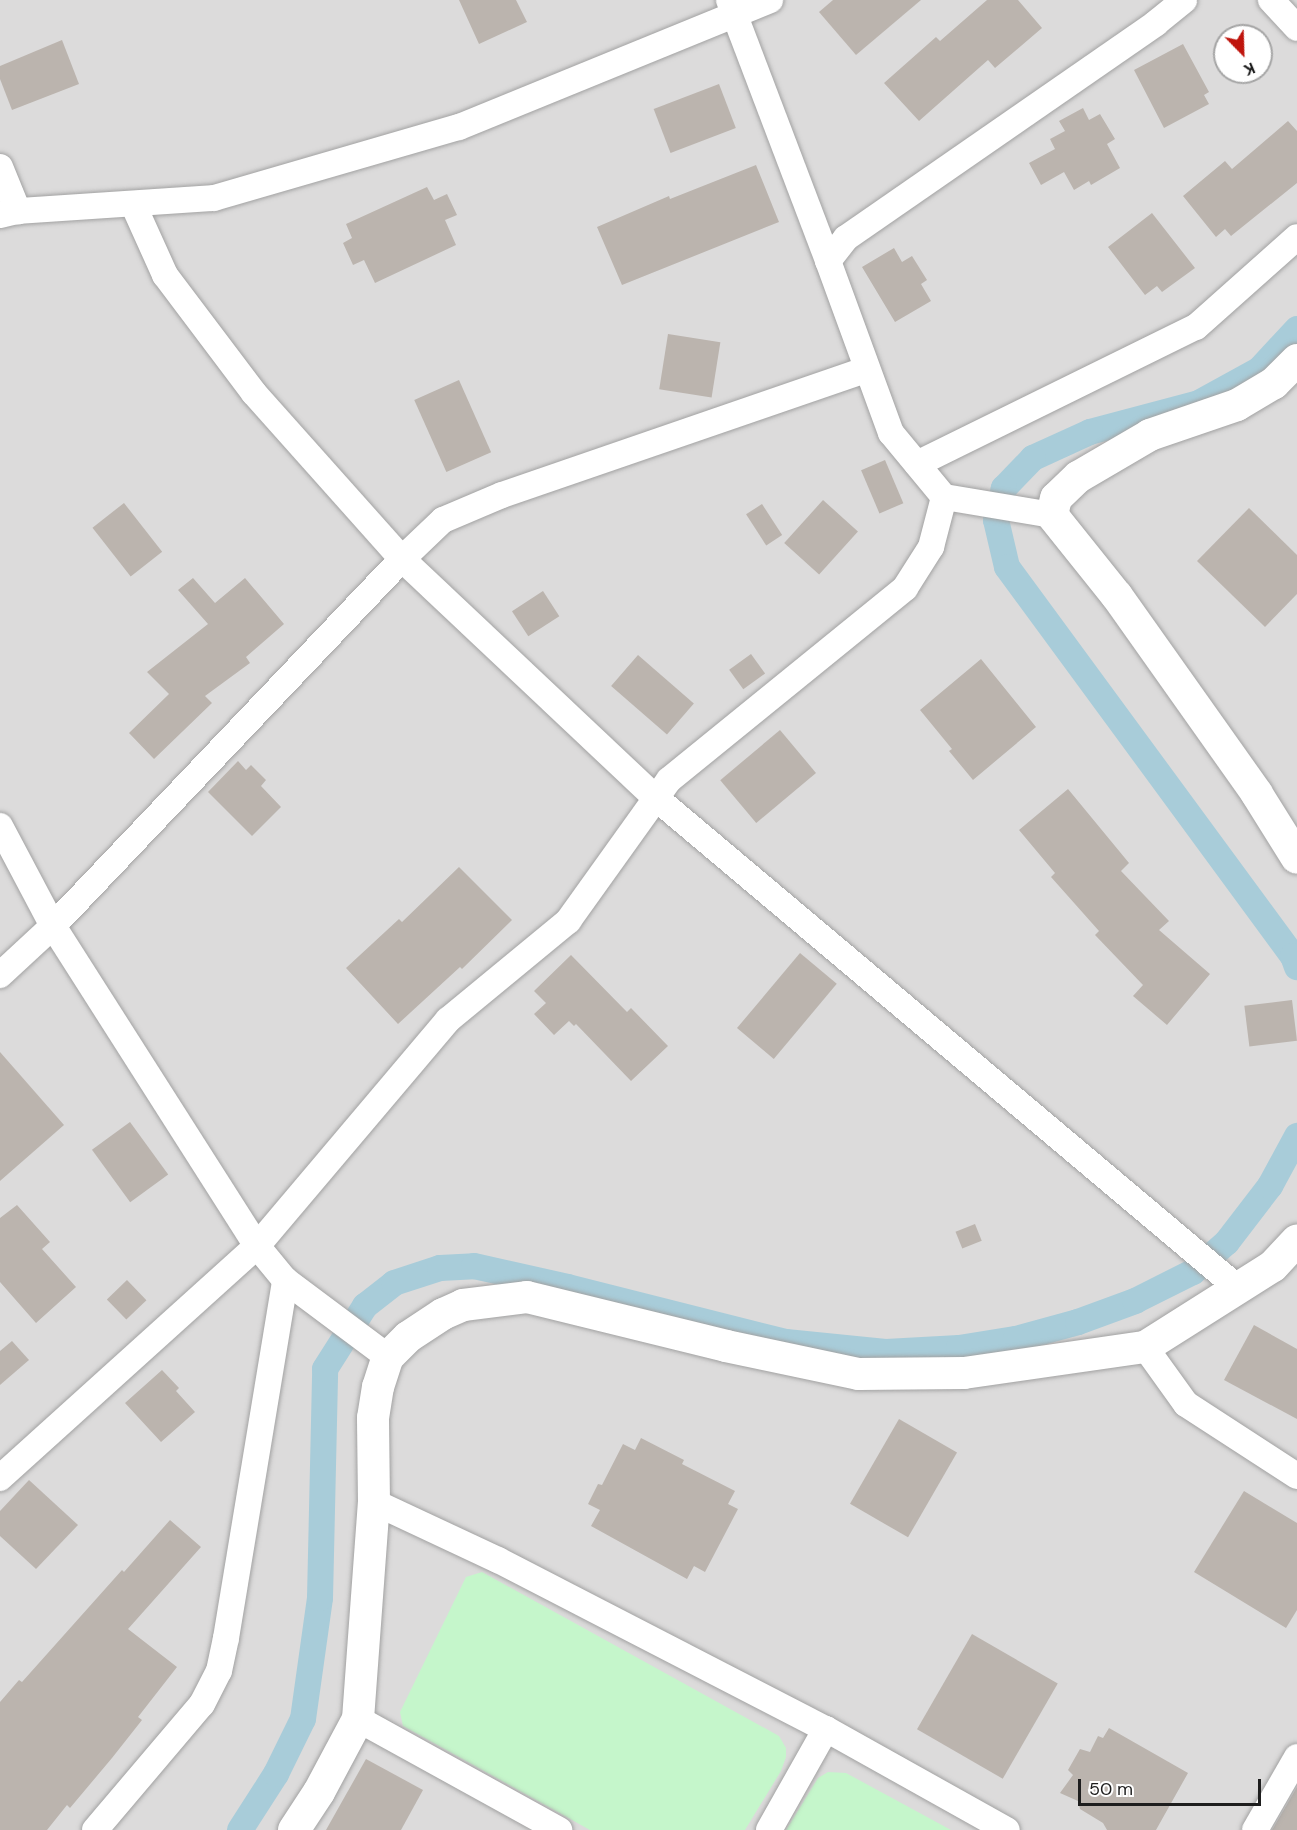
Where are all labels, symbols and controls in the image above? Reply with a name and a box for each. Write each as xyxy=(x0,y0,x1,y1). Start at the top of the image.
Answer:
north arrow xyxy=(1213,24,1273,84)
text: K xyxy=(1241,57,1258,81)
scale bar xyxy=(1081,1767,1264,1805)
text: 50 m xyxy=(1089,1777,1133,1801)

